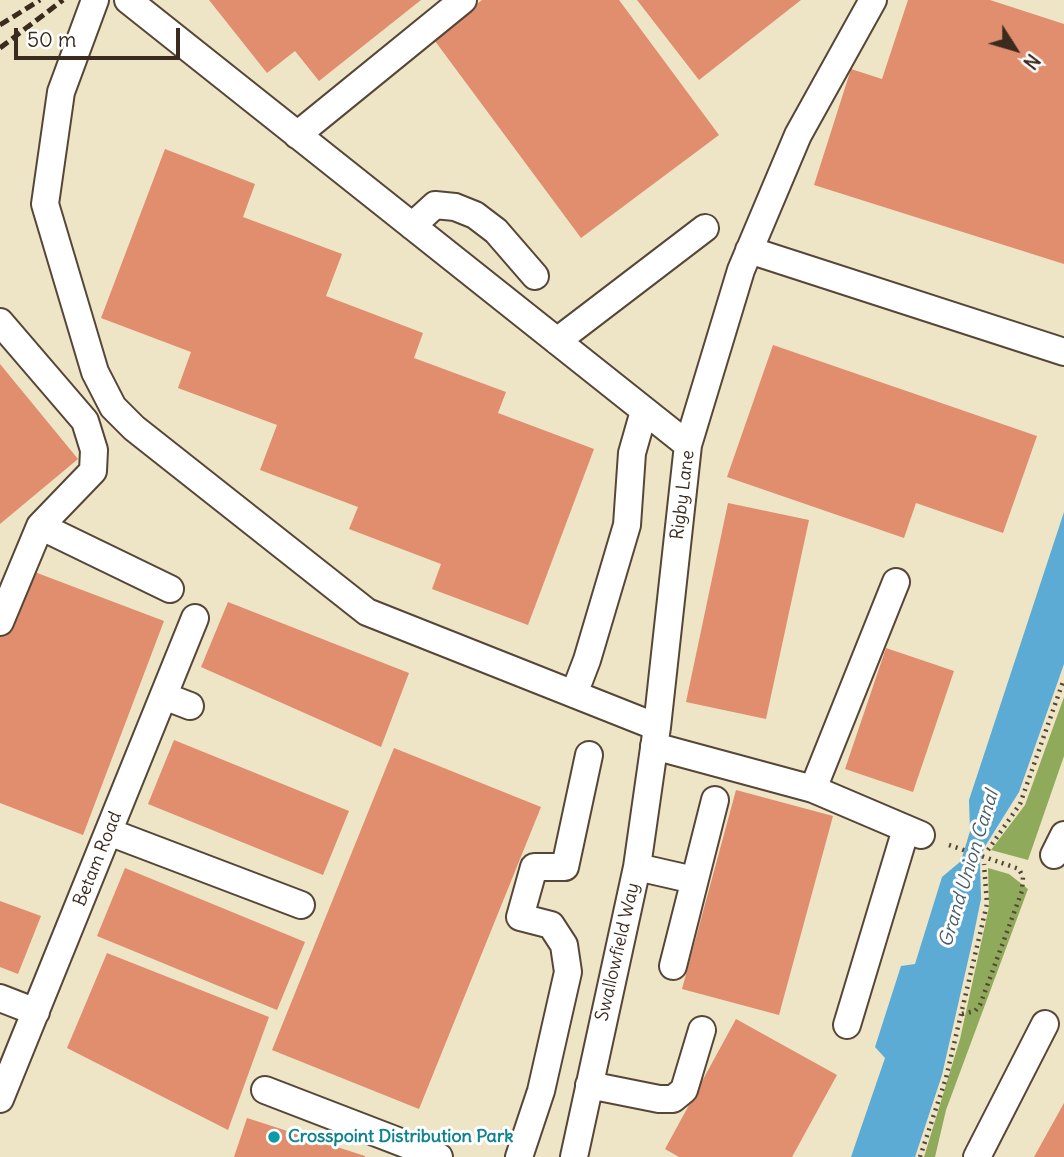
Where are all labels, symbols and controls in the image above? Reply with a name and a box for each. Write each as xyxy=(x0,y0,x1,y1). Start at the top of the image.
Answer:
scale bar xyxy=(18,14,184,58)
north arrow xyxy=(980,14,1050,84)
text: 50 m xyxy=(27,26,76,53)
text: N xyxy=(1018,49,1045,74)
street label: Rigby Lane xyxy=(667,449,699,541)
water label: Grand Union Canal xyxy=(934,788,1004,950)
street label: Betam Road xyxy=(69,809,127,909)
street label: Swallowfield Way xyxy=(592,881,644,1023)
place label: Crosspoint Distribution Park xyxy=(288,1126,513,1148)
marker: Crosspoint Distribution Park xyxy=(266,1129,282,1145)

